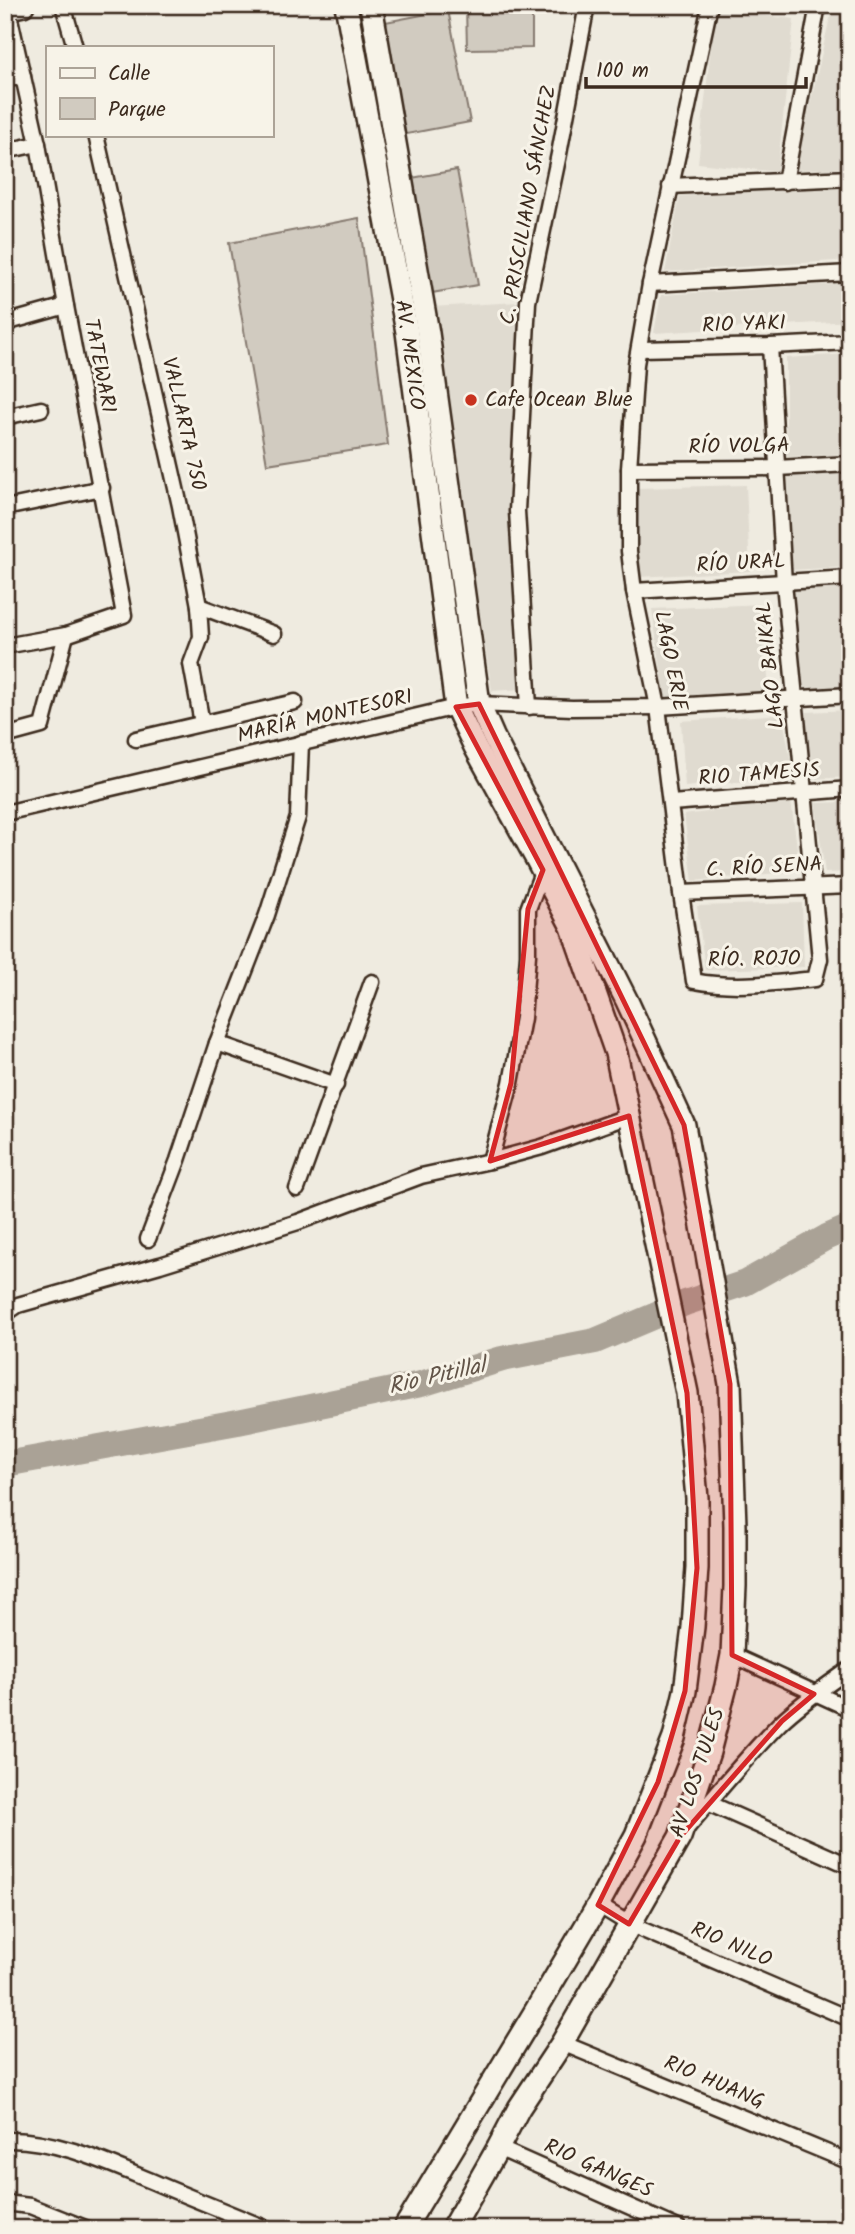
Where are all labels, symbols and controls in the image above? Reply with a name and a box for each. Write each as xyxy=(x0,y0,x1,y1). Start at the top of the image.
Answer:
legend xyxy=(46,46,273,136)
scale bar xyxy=(586,46,806,90)
text: 100 m xyxy=(596,55,649,88)
text: Calle xyxy=(108,58,151,91)
street label: C. PRISCILIANO SÁNCHEZ xyxy=(492,83,566,327)
text: Parque xyxy=(108,94,166,127)
street label: AV. MEXICO xyxy=(385,298,433,413)
street label: RIO YAKI xyxy=(702,307,786,343)
street label: TATEWARI xyxy=(74,316,124,416)
street label: VALLARTA 750 xyxy=(152,354,214,494)
place label: Cafe Ocean Blue xyxy=(485,384,633,417)
marker: Cafe Ocean Blue xyxy=(463,392,479,408)
street label: RÍO VOLGA xyxy=(688,430,790,464)
street label: RÍO URAL xyxy=(696,545,786,583)
street label: LAGO BAIKAL xyxy=(748,600,794,730)
street label: LAGO ERIE xyxy=(644,608,696,715)
street label: MARÍA MONTESORI xyxy=(234,681,416,753)
street label: RIO TAMESIS xyxy=(697,754,821,796)
street label: C. RÍO SENA xyxy=(705,848,823,888)
street label: RÍO. ROJO xyxy=(707,943,801,977)
water label: Rio Pitillal xyxy=(385,1347,493,1406)
street label: AV LOS TULES xyxy=(661,1704,735,1842)
street label: RIO NILO xyxy=(685,1913,777,1977)
street label: RIO HUANG xyxy=(659,2047,769,2119)
street label: RIO GANGES xyxy=(538,2130,658,2208)

